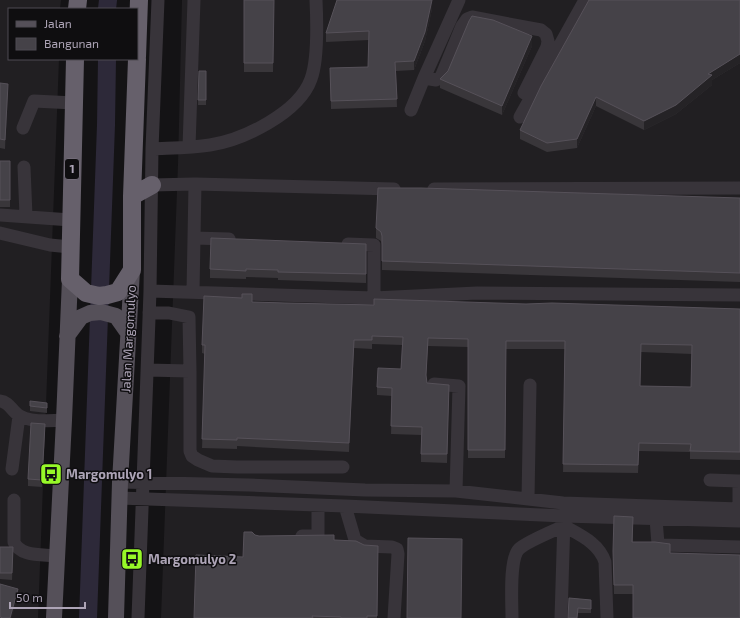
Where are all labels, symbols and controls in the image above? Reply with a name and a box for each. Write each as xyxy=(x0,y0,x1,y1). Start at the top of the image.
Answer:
legend xyxy=(8,8,138,60)
text: Jalan xyxy=(44,16,72,30)
text: Bangunan xyxy=(44,36,99,50)
road number: 1 xyxy=(65,159,79,179)
street label: Jalan Margomulyo xyxy=(117,285,139,393)
bus stop icon: Margomulyo 1 xyxy=(38,461,64,487)
place label: Margomulyo 1 xyxy=(66,466,152,482)
bus stop icon: Margomulyo 2 xyxy=(119,546,145,572)
place label: Margomulyo 2 xyxy=(148,551,236,567)
scale bar xyxy=(10,584,85,610)
text: 50 m xyxy=(16,590,43,604)

